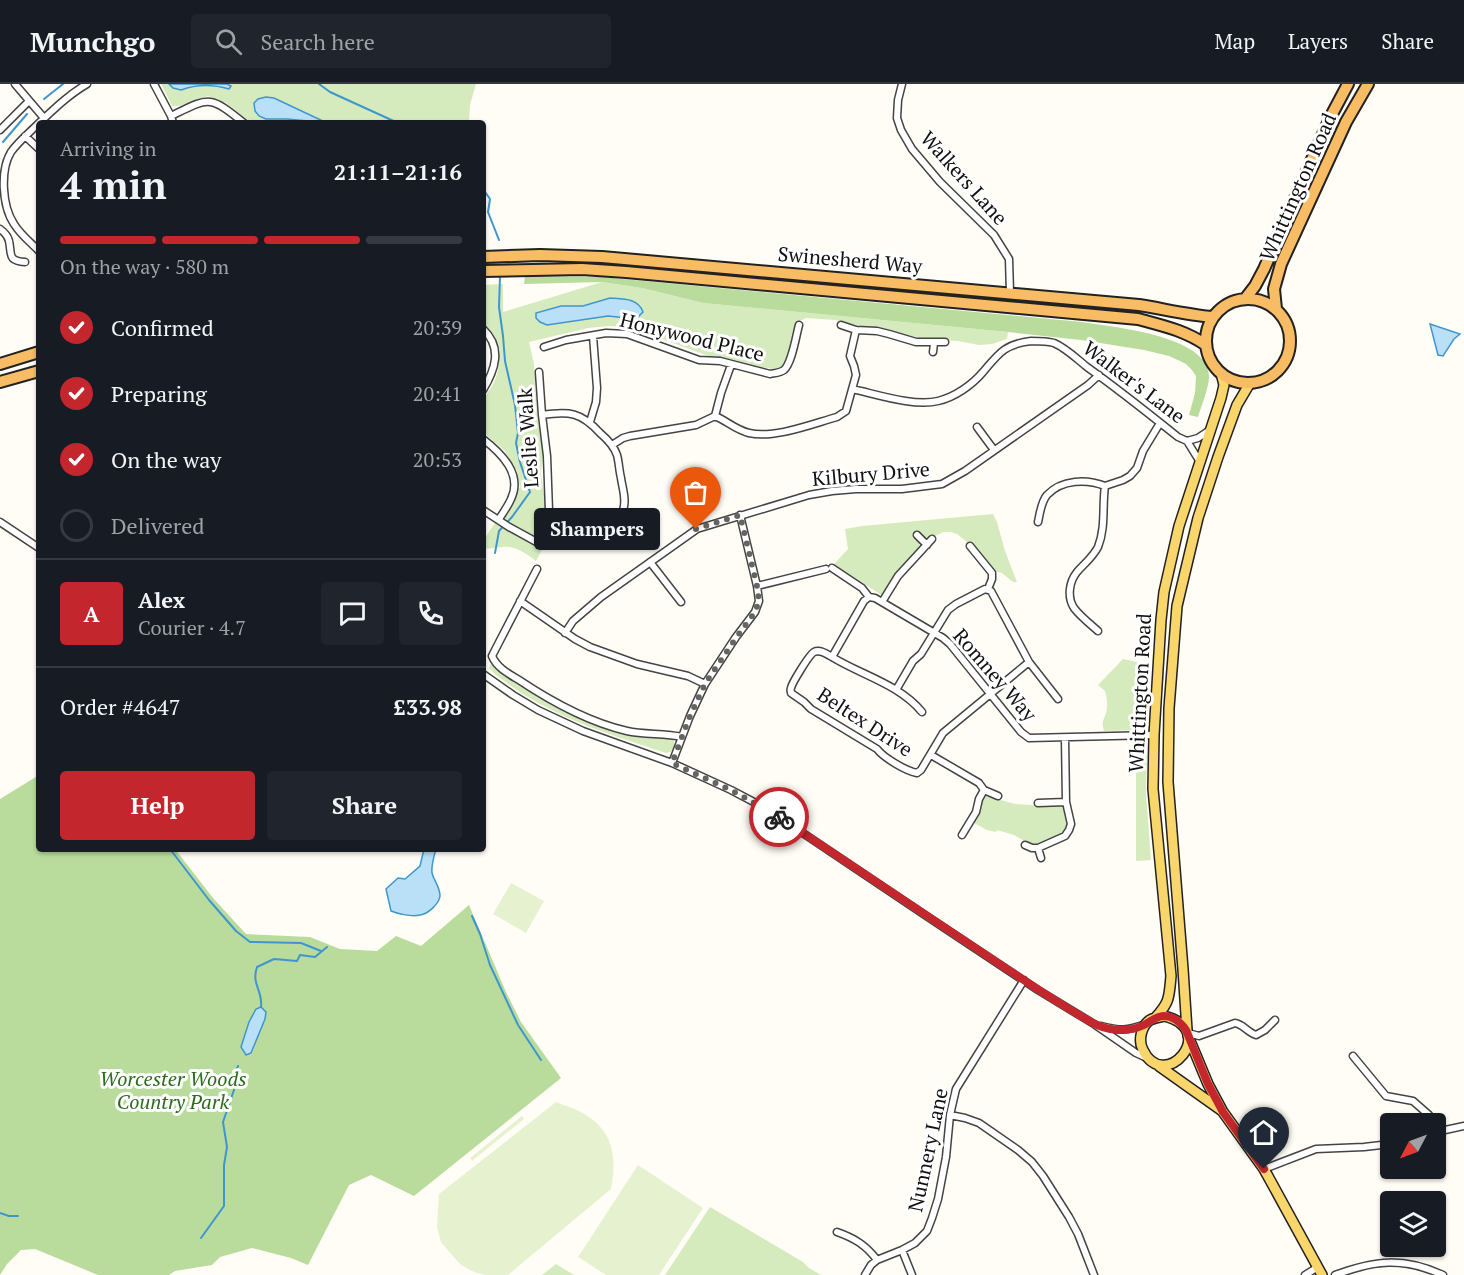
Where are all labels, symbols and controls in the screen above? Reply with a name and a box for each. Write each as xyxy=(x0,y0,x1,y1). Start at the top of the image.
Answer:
search box xyxy=(191,14,611,68)
text: Munchgo xyxy=(30,23,155,60)
icon: search xyxy=(212,25,245,58)
text: Search here xyxy=(260,27,375,56)
text: Map xyxy=(1214,27,1255,55)
text: Layers xyxy=(1288,27,1348,55)
text: Share xyxy=(1381,27,1434,55)
street label: Whittington Road xyxy=(1253,108,1342,265)
street label: Walkers Lane xyxy=(915,125,1014,230)
text: Arriving in xyxy=(60,135,156,162)
text: 21:11–21:16 xyxy=(334,157,462,186)
text: 4 min xyxy=(60,158,167,210)
street label: Swinesherd Way xyxy=(777,240,924,279)
text: On the way · 580 m xyxy=(60,253,229,280)
street label: Honywood Place xyxy=(617,306,767,367)
icon: check xyxy=(60,311,93,344)
text: Confirmed xyxy=(111,313,214,342)
text: 20:39 xyxy=(413,314,462,341)
street label: Walker's Lane xyxy=(1078,334,1191,429)
icon: check xyxy=(60,377,93,410)
text: Preparing xyxy=(111,379,207,408)
text: 20:41 xyxy=(413,380,462,407)
street label: Leslie Walk xyxy=(510,386,544,489)
icon: check xyxy=(60,443,93,476)
text: On the way xyxy=(111,445,221,474)
text: 20:53 xyxy=(413,446,462,473)
street label: Kilbury Drive xyxy=(811,455,931,492)
pin xyxy=(670,467,721,529)
icon: bag xyxy=(679,476,712,509)
callout: Shampers xyxy=(534,508,660,550)
text: Delivered xyxy=(111,511,204,540)
text: Shampers xyxy=(550,515,644,542)
button: chat xyxy=(321,582,384,645)
button: phone xyxy=(399,582,462,645)
text: Alex xyxy=(138,585,185,614)
text: A xyxy=(83,599,100,628)
street label: Whittington Road xyxy=(1122,613,1157,773)
text: Courier · 4.7 xyxy=(138,614,246,641)
street label: Romney Way xyxy=(948,622,1044,728)
street label: Beltex Drive xyxy=(812,681,918,762)
text: Order #4647 xyxy=(60,692,180,721)
text: £33.98 xyxy=(393,692,462,721)
button: Help xyxy=(60,771,255,840)
button: Share xyxy=(267,771,462,840)
courier xyxy=(749,787,809,847)
icon: bike xyxy=(763,801,796,834)
park label: Worcester Woods Country Park xyxy=(99,1065,247,1115)
street label: Nunnery Lane xyxy=(901,1085,954,1214)
pin xyxy=(1238,1107,1289,1169)
north arrow xyxy=(1380,1113,1446,1179)
map controls xyxy=(1380,1113,1446,1257)
icon: home xyxy=(1247,1116,1280,1149)
button: layers xyxy=(1380,1191,1446,1257)

